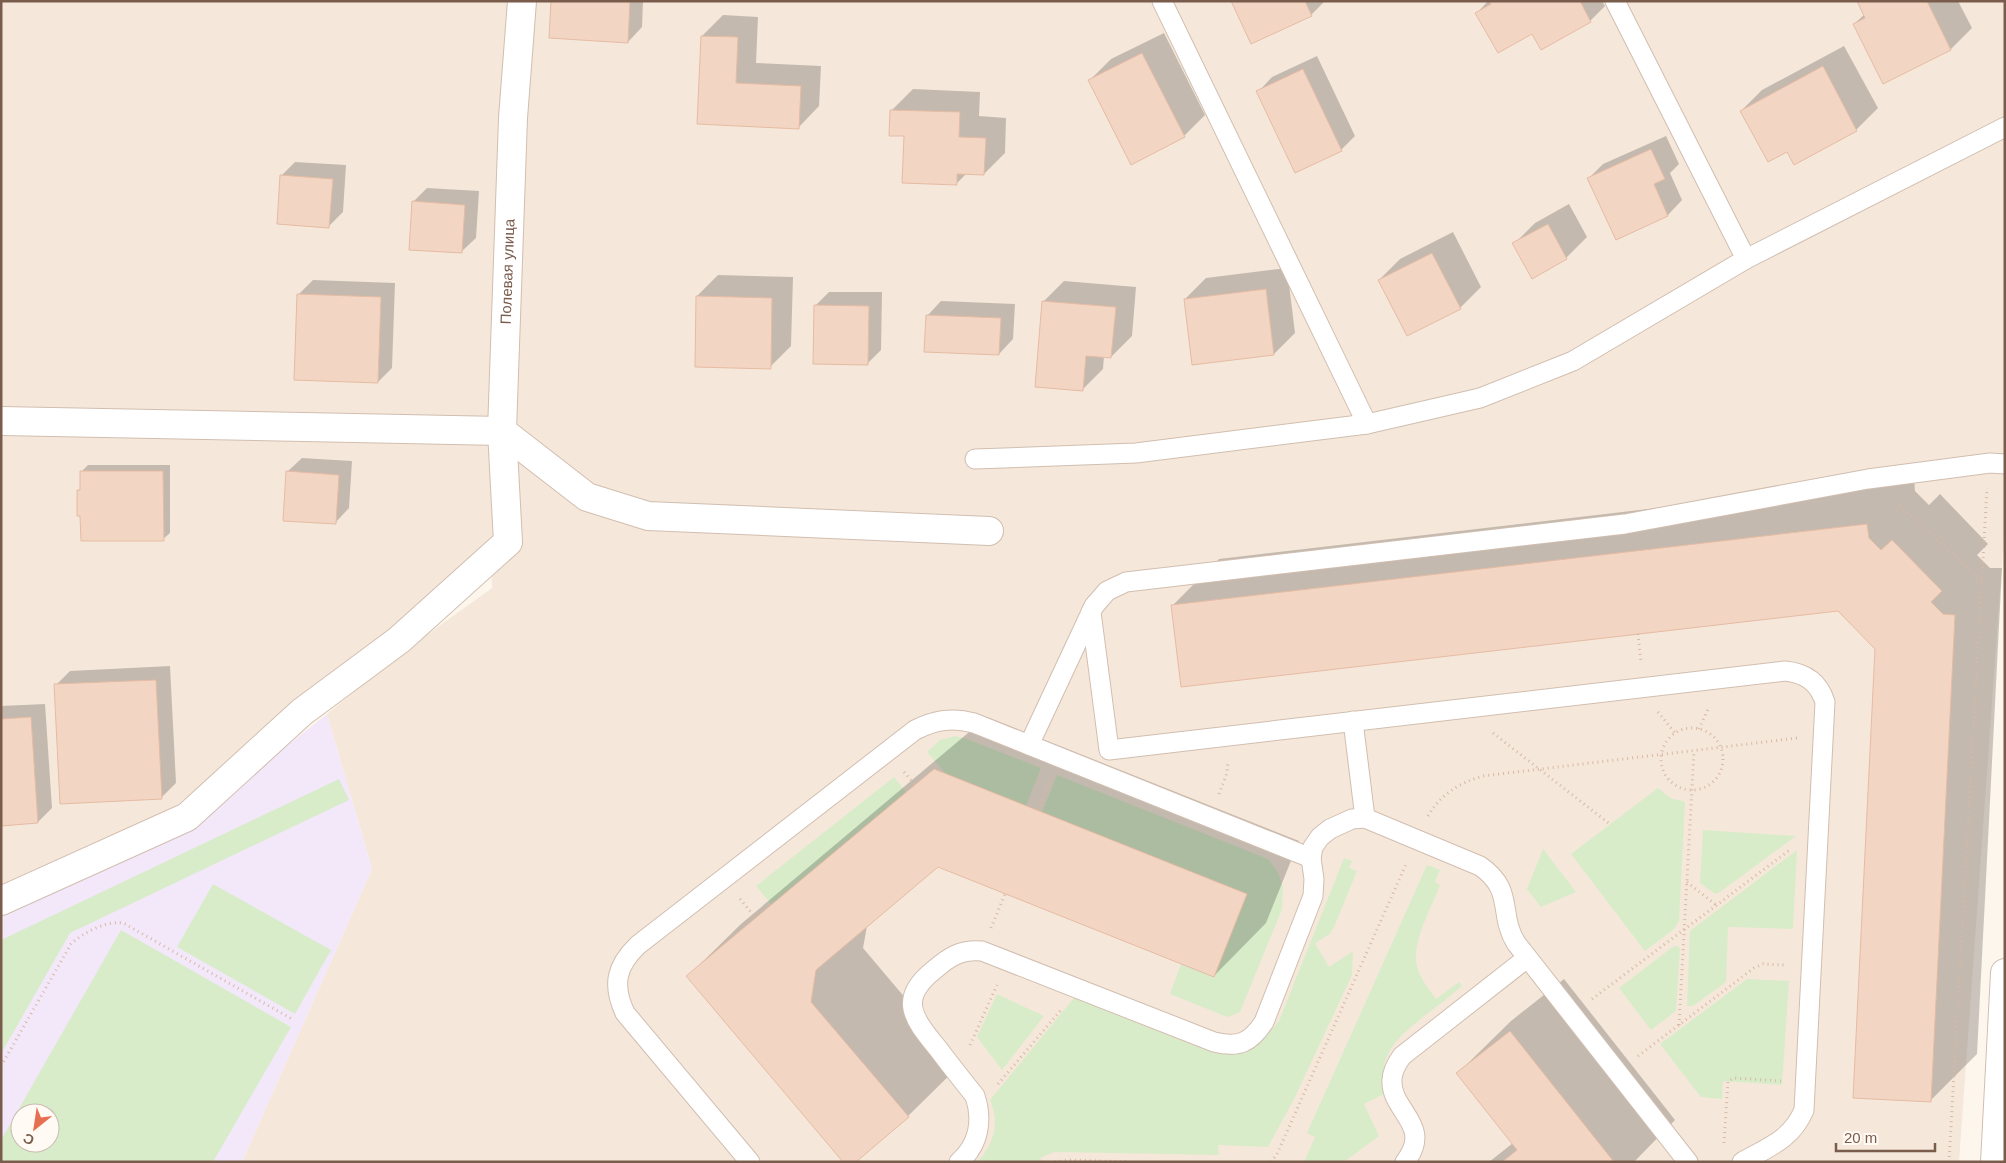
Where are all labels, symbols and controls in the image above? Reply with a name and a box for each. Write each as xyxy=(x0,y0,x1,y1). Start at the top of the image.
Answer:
street label: Полевая улица xyxy=(497,218,517,325)
north arrow xyxy=(10,1103,60,1153)
scale bar xyxy=(1836,1120,1935,1152)
text: 20 m xyxy=(1844,1129,1877,1146)
text: С xyxy=(20,1130,37,1149)

